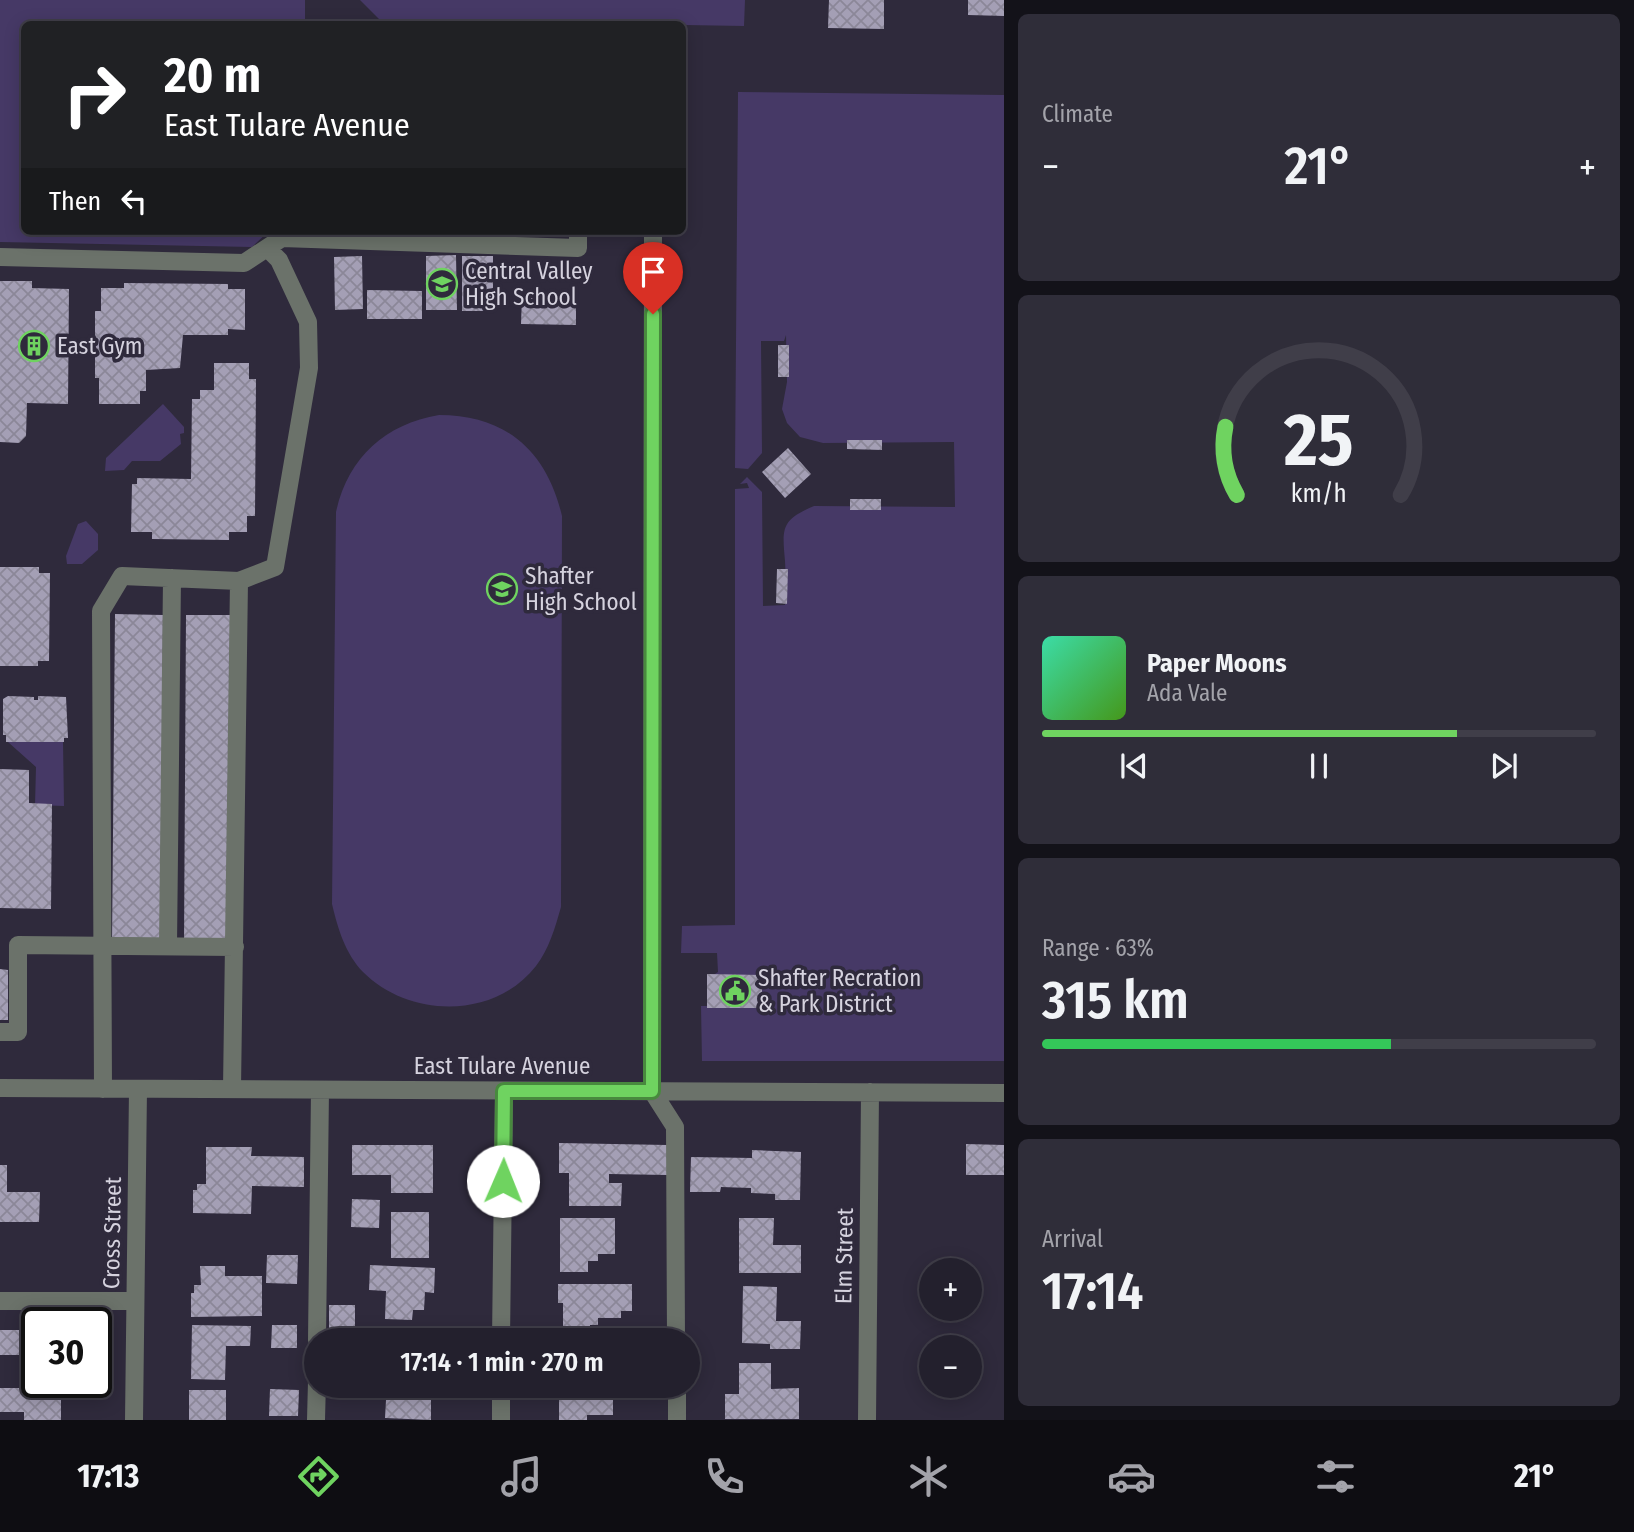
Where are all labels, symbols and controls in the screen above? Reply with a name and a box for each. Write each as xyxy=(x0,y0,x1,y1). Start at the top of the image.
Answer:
text: 20 m xyxy=(164,46,261,105)
icon: right xyxy=(49,49,140,140)
text: Climate xyxy=(1042,100,1113,128)
text: East Tulare Avenue xyxy=(164,106,410,144)
text: 21° xyxy=(1284,135,1353,198)
text: − xyxy=(1042,144,1059,190)
text: + xyxy=(1579,144,1596,190)
icon: left xyxy=(115,182,153,220)
text: Then xyxy=(49,186,101,217)
pin xyxy=(623,242,683,314)
icon: arrive xyxy=(634,253,672,291)
place label: Central Valley High School xyxy=(465,257,593,311)
school or university icon: Central Valley High School xyxy=(425,267,459,301)
building icon: East Gym xyxy=(17,329,51,363)
place label: East Gym xyxy=(57,332,143,360)
text: 25 xyxy=(1283,397,1354,484)
text: km/h xyxy=(1291,479,1347,509)
place label: Shafter High School xyxy=(525,562,637,616)
school or university icon: Shafter High School xyxy=(485,572,519,606)
text: Paper Moons xyxy=(1147,648,1287,679)
text: Ada Vale xyxy=(1147,679,1227,707)
icon: previous xyxy=(1115,747,1153,785)
icon: pause xyxy=(1300,747,1338,785)
icon: next xyxy=(1485,747,1523,785)
text: Range · 63% xyxy=(1042,934,1154,962)
place label: Shafter Recration & Park District xyxy=(758,964,921,1018)
text: 315 km xyxy=(1042,969,1189,1032)
public building icon: Shafter Recration & Park District xyxy=(718,974,752,1008)
street label: East Tulare Avenue xyxy=(414,1052,590,1080)
position arrow xyxy=(466,1144,540,1218)
street label: Cross Street xyxy=(97,1176,127,1289)
street label: Elm Street xyxy=(829,1207,859,1304)
text: Arrival xyxy=(1042,1225,1103,1253)
map controls xyxy=(919,1258,982,1398)
button: + xyxy=(919,1258,982,1321)
text: 17:14 xyxy=(1042,1260,1143,1323)
speed limit sign: 30 xyxy=(21,1307,112,1398)
button: − xyxy=(919,1335,982,1398)
text: 17:14 · 1 min · 270 m xyxy=(400,1347,604,1378)
icon: directions xyxy=(294,1452,343,1501)
icon: music xyxy=(497,1452,546,1501)
icon: phone xyxy=(700,1452,749,1501)
icon: climate xyxy=(904,1452,953,1501)
icon: car xyxy=(1107,1452,1156,1501)
icon: filters xyxy=(1311,1452,1360,1501)
text: 17:13 xyxy=(77,1457,139,1495)
text: 21° xyxy=(1514,1457,1557,1495)

